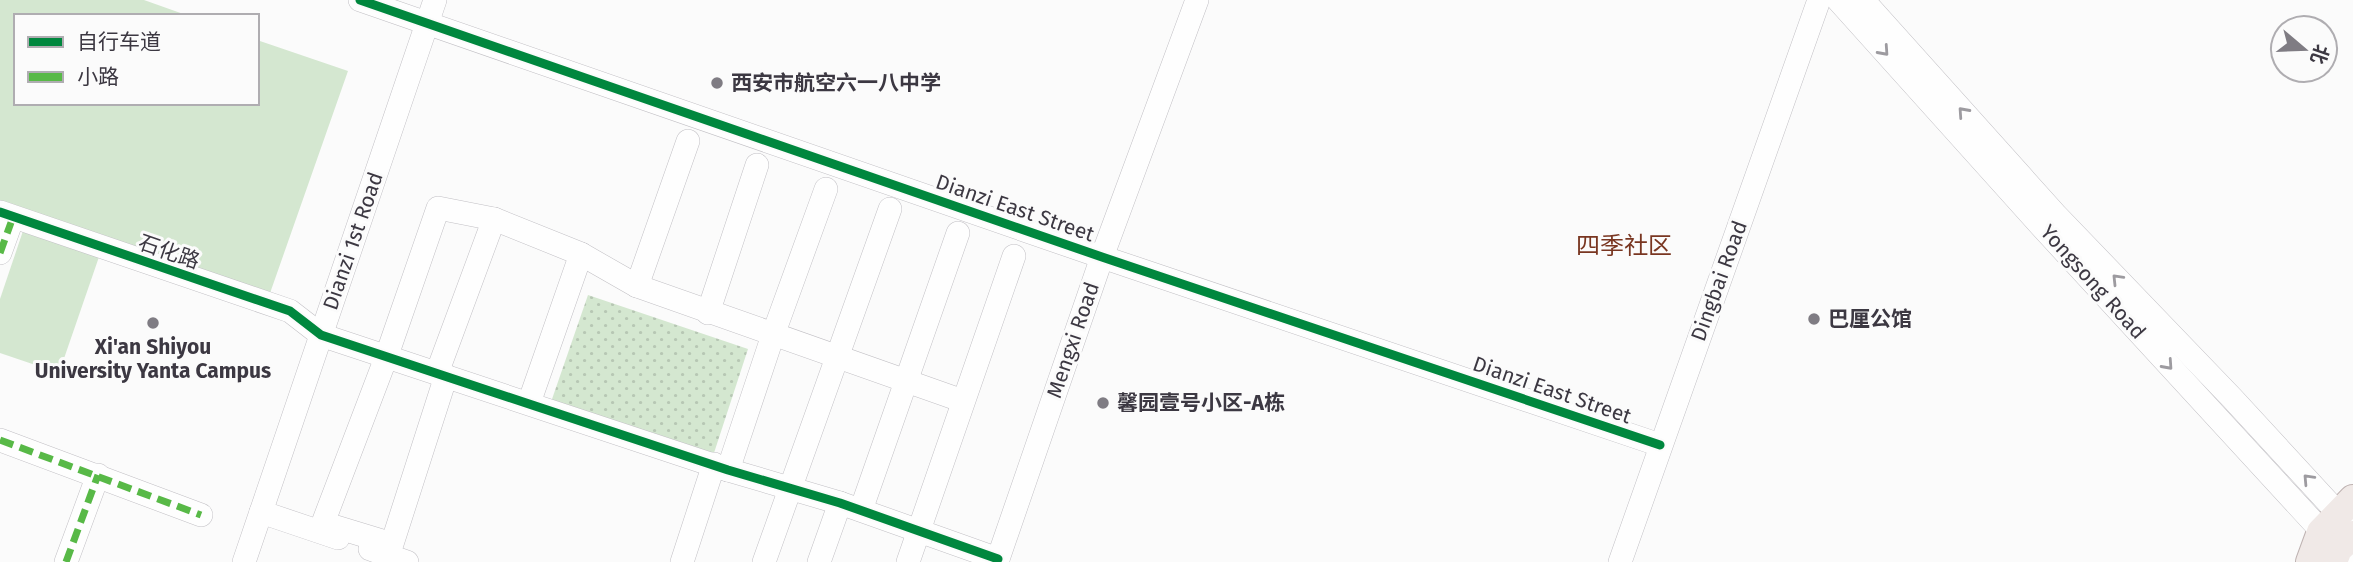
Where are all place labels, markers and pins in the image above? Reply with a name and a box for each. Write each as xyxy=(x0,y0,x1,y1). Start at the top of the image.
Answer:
place label: 西安市航空六一八中学 xyxy=(731,70,941,96)
marker: 西安市航空六一八中学 xyxy=(709,75,725,91)
place label: 巴厘公馆 xyxy=(1828,306,1912,332)
marker: 巴厘公馆 xyxy=(1806,311,1822,327)
marker: Xi'an Shiyou University Yanta Campus xyxy=(145,315,161,331)
place label: Xi'an Shiyou University Yanta Campus xyxy=(35,334,271,384)
place label: 馨园壹号小区-A栋 xyxy=(1117,390,1285,416)
marker: 馨园壹号小区-A栋 xyxy=(1095,395,1111,411)

